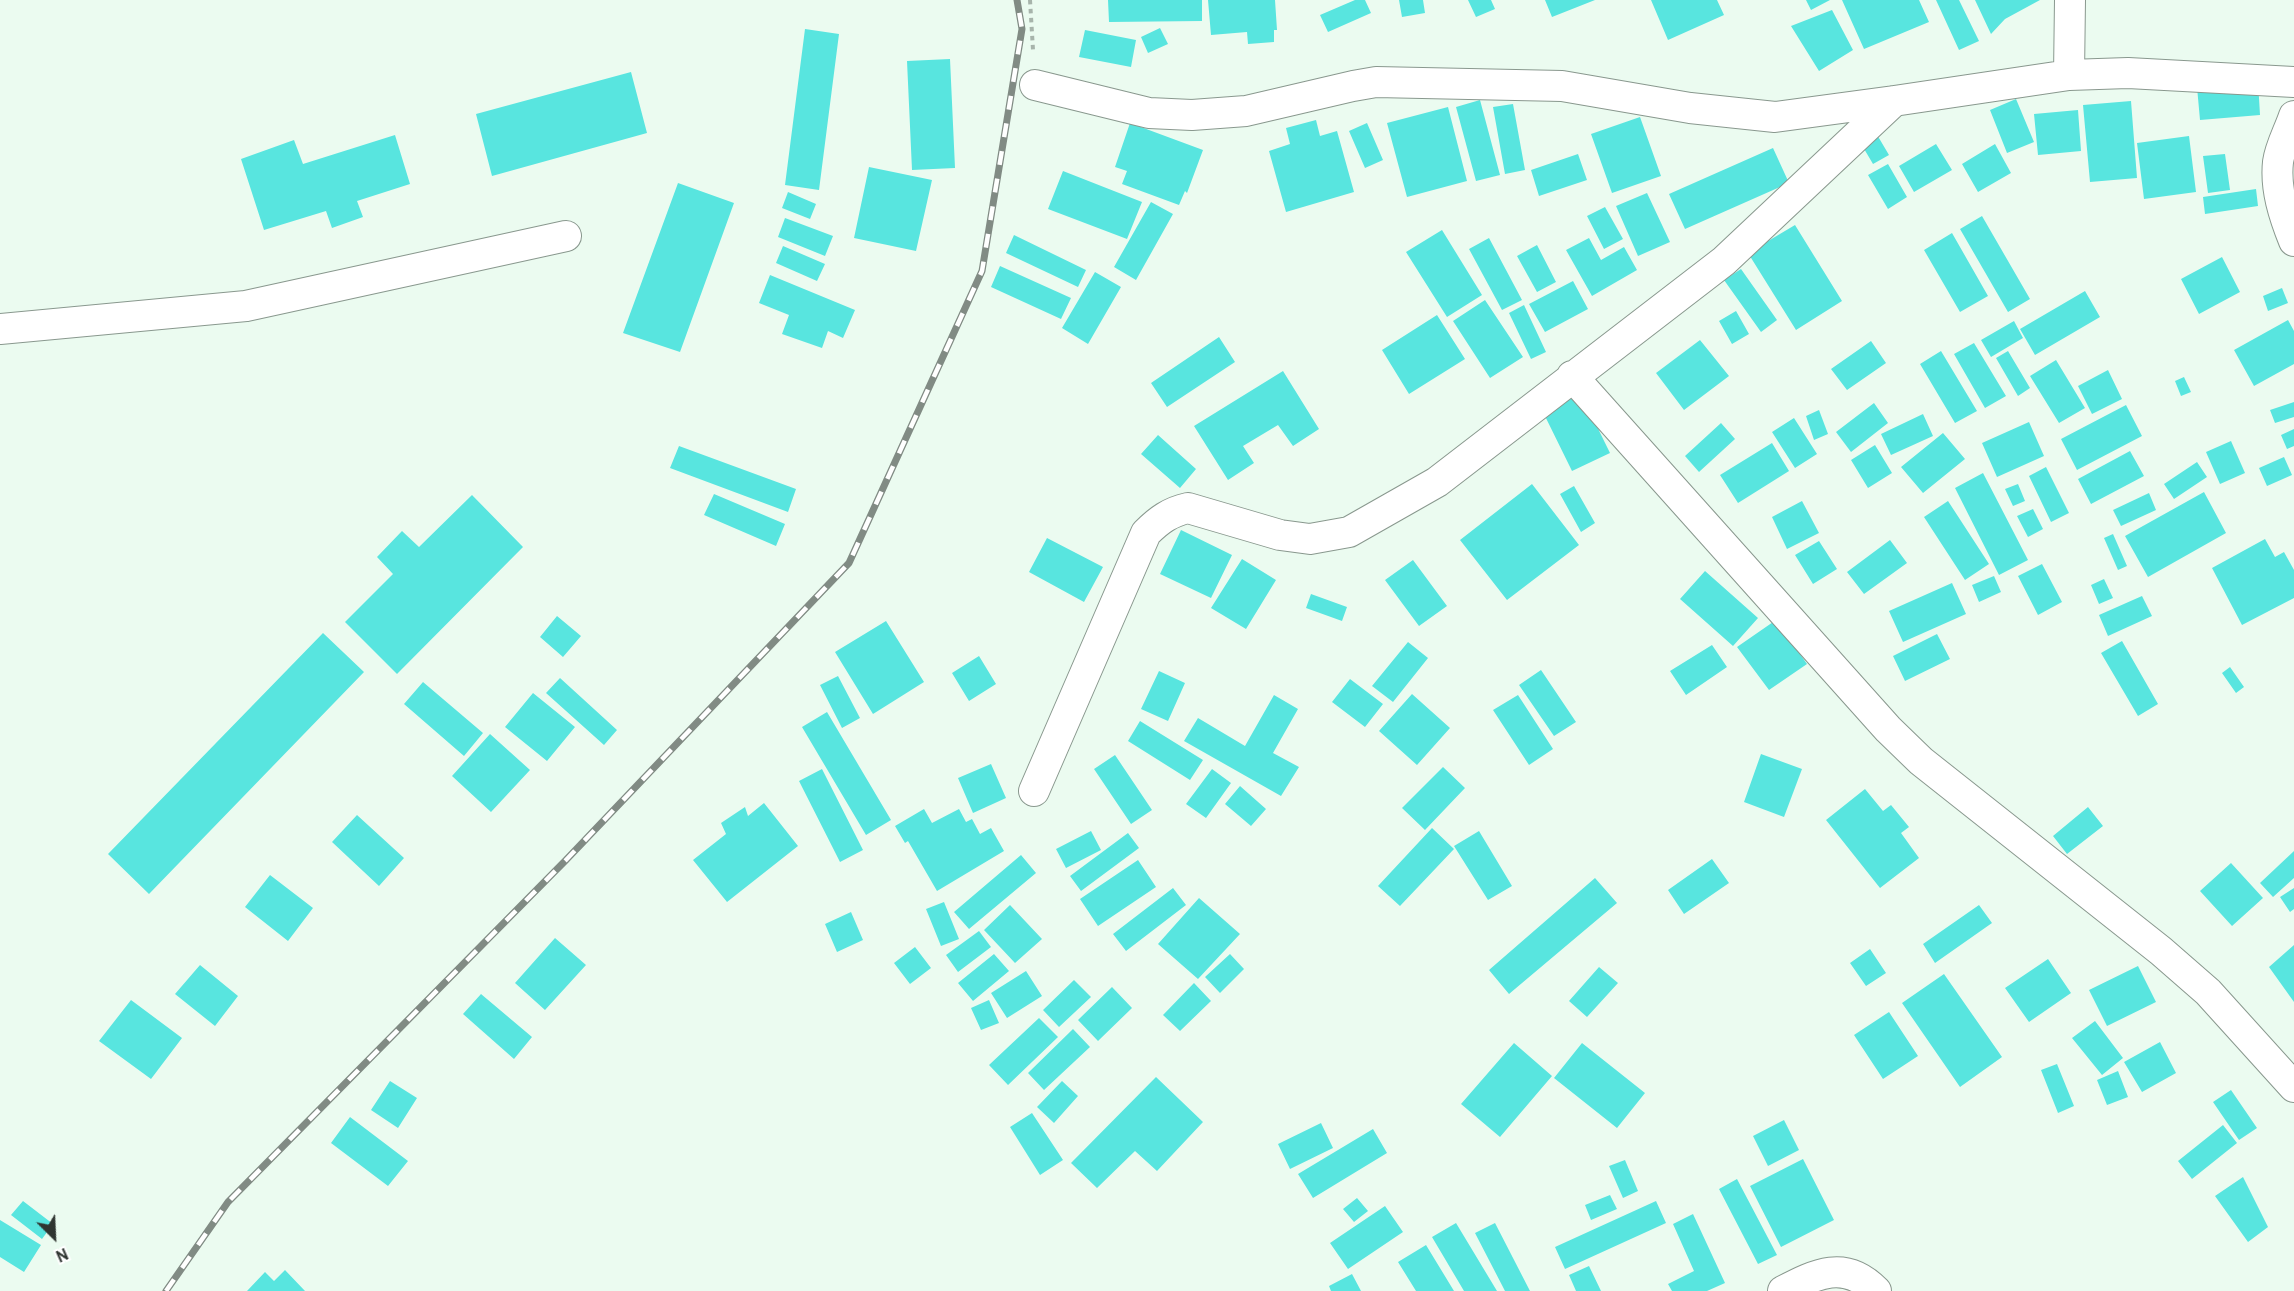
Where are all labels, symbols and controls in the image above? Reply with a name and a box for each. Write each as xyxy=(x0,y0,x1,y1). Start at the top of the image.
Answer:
north arrow xyxy=(24,1207,84,1267)
text: N xyxy=(52,1242,71,1265)

